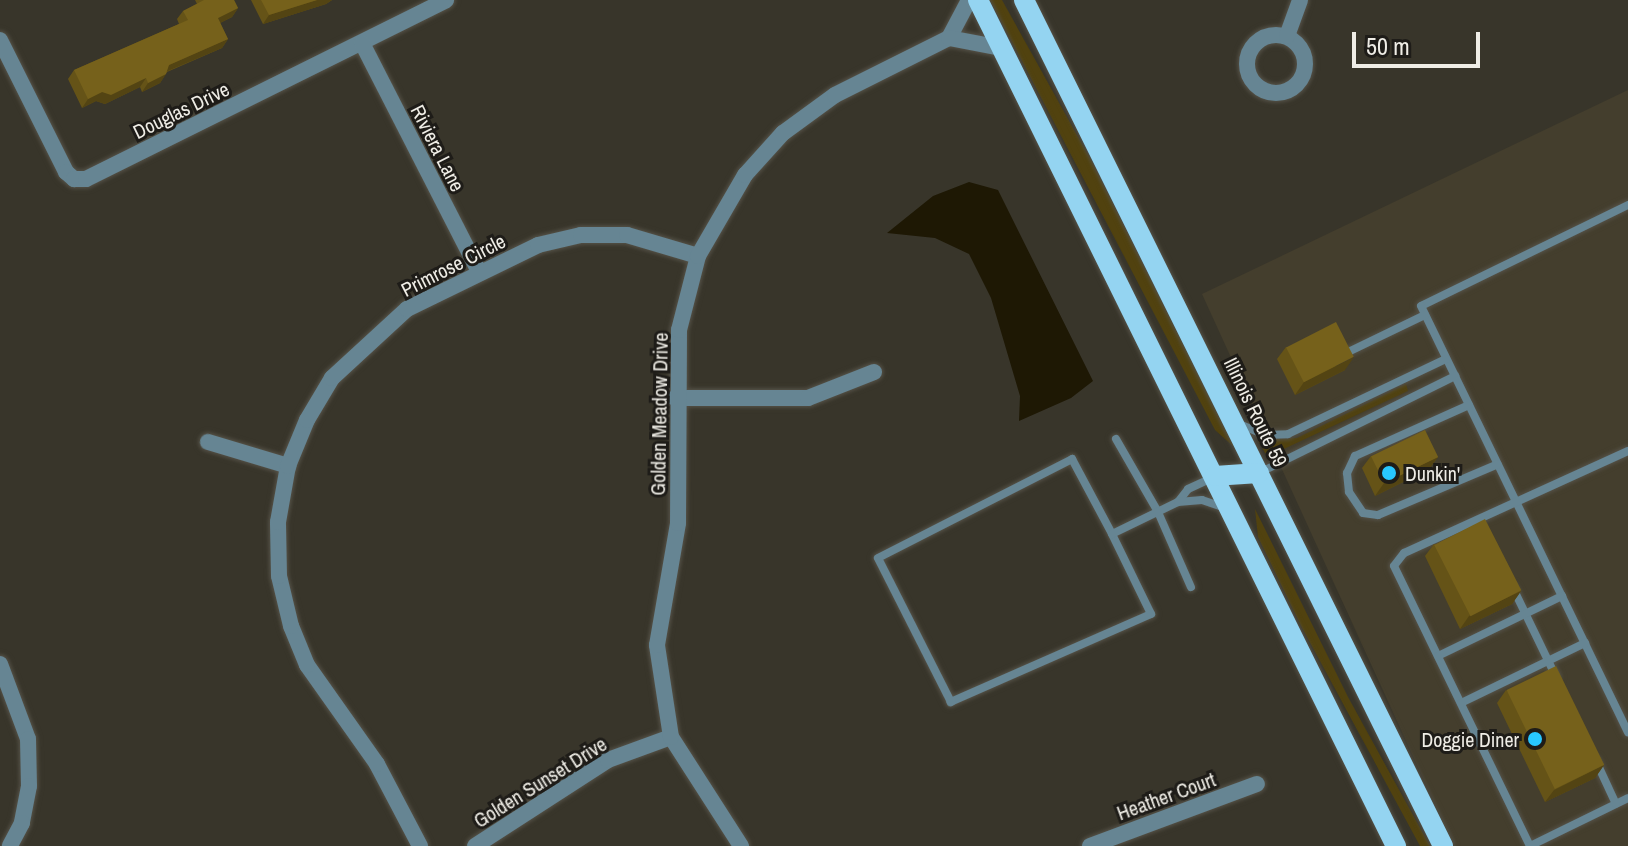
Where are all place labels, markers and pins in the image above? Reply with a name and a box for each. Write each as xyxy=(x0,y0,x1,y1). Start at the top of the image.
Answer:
place label: Dunkin' xyxy=(1405,461,1460,485)
marker: Dunkin' xyxy=(1380,464,1398,482)
place label: Doggie Diner xyxy=(1421,727,1519,751)
marker: Doggie Diner xyxy=(1526,730,1544,748)

